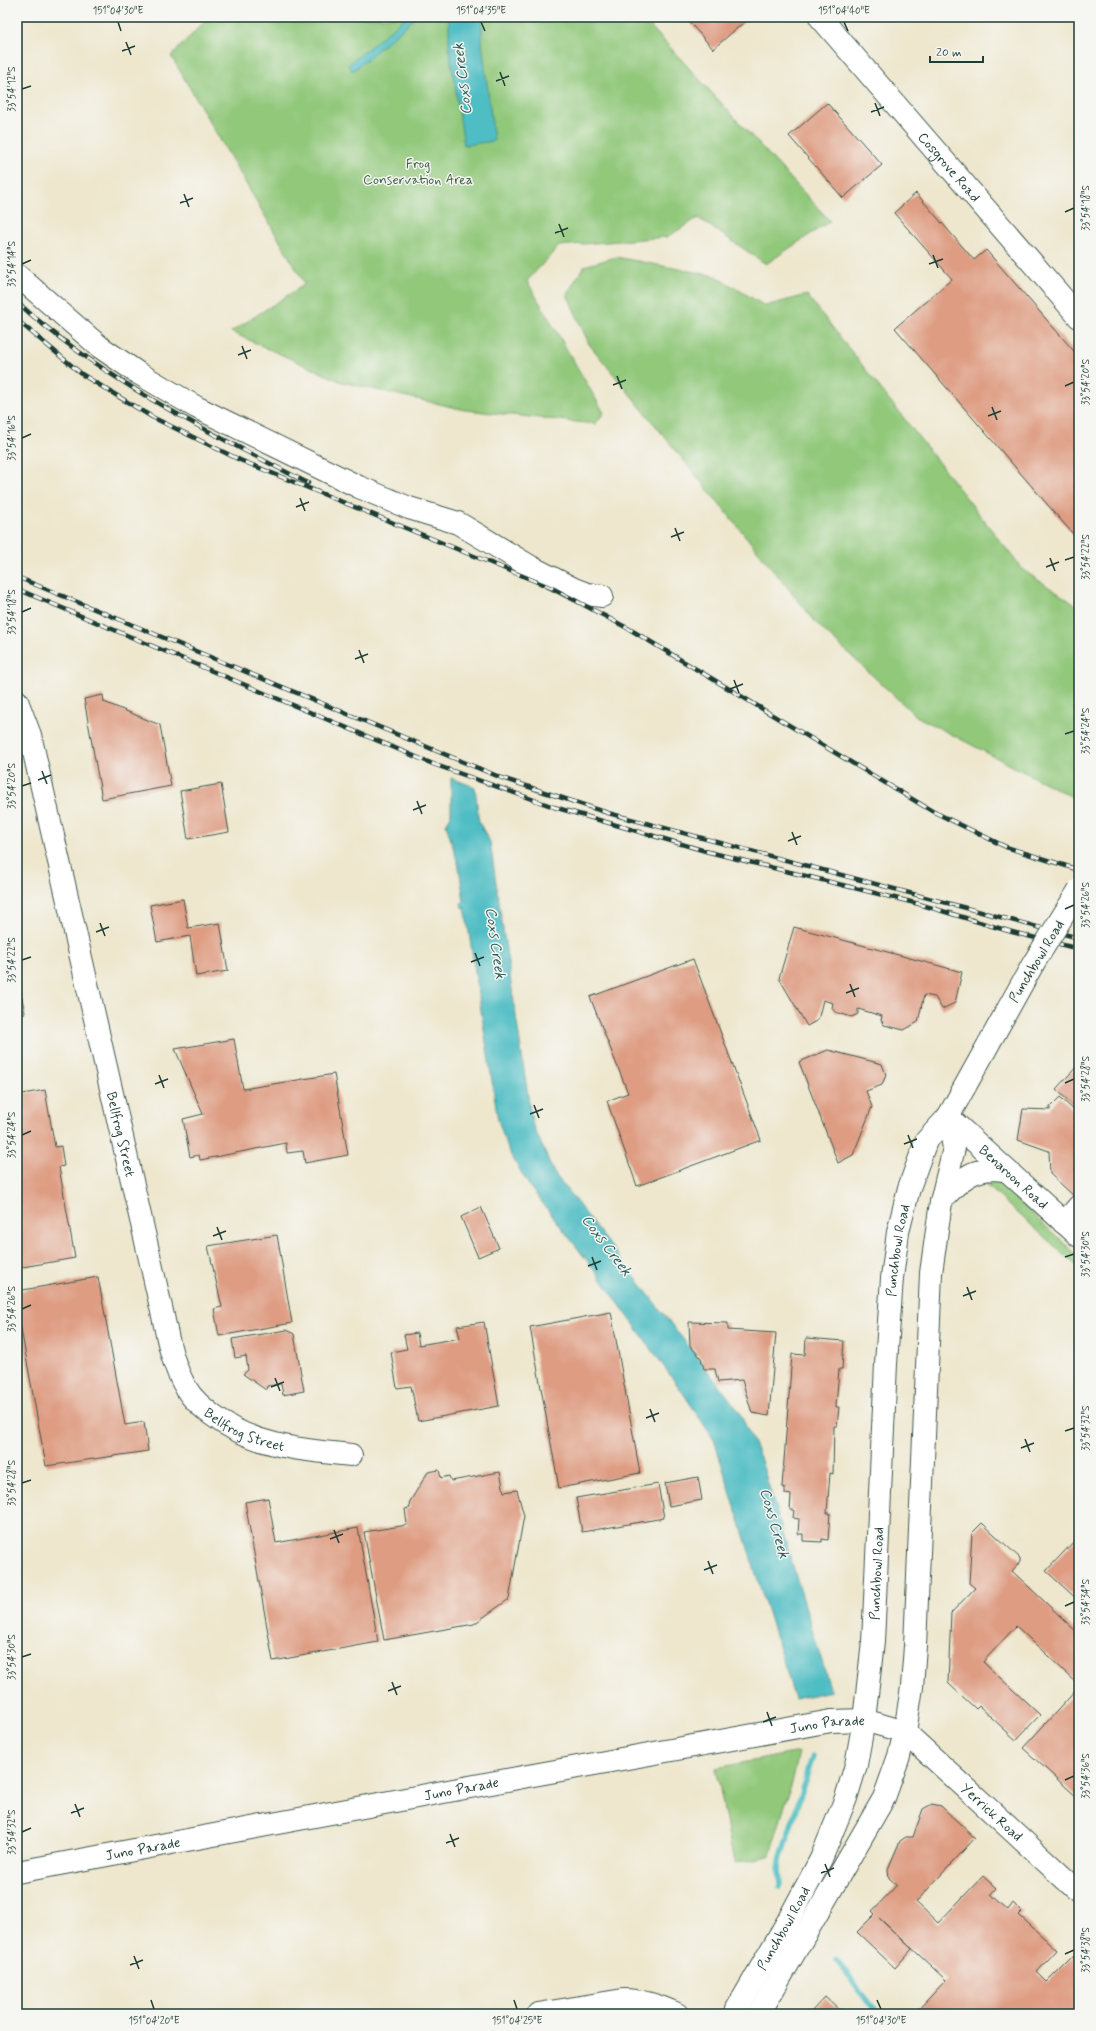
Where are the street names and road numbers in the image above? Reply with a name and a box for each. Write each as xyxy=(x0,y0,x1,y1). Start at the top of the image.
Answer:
street label: Cosgrove Road xyxy=(913,129,984,206)
street label: Punchbowl Road xyxy=(1005,917,1069,1006)
street label: Bellfrog Street xyxy=(102,1090,139,1179)
street label: Benaroon Road xyxy=(975,1141,1052,1214)
street label: Punchbowl Road xyxy=(883,1203,915,1297)
street label: Bellfrog Street xyxy=(200,1404,286,1456)
street label: Punchbowl Road xyxy=(866,1527,888,1621)
street label: Juno Parade xyxy=(788,1712,865,1738)
street label: Juno Parade xyxy=(423,1774,500,1805)
street label: Yerrick Road xyxy=(956,1780,1026,1846)
street label: Juno Parade xyxy=(104,1834,182,1865)
street label: Punchbowl Road xyxy=(753,1884,815,1974)

